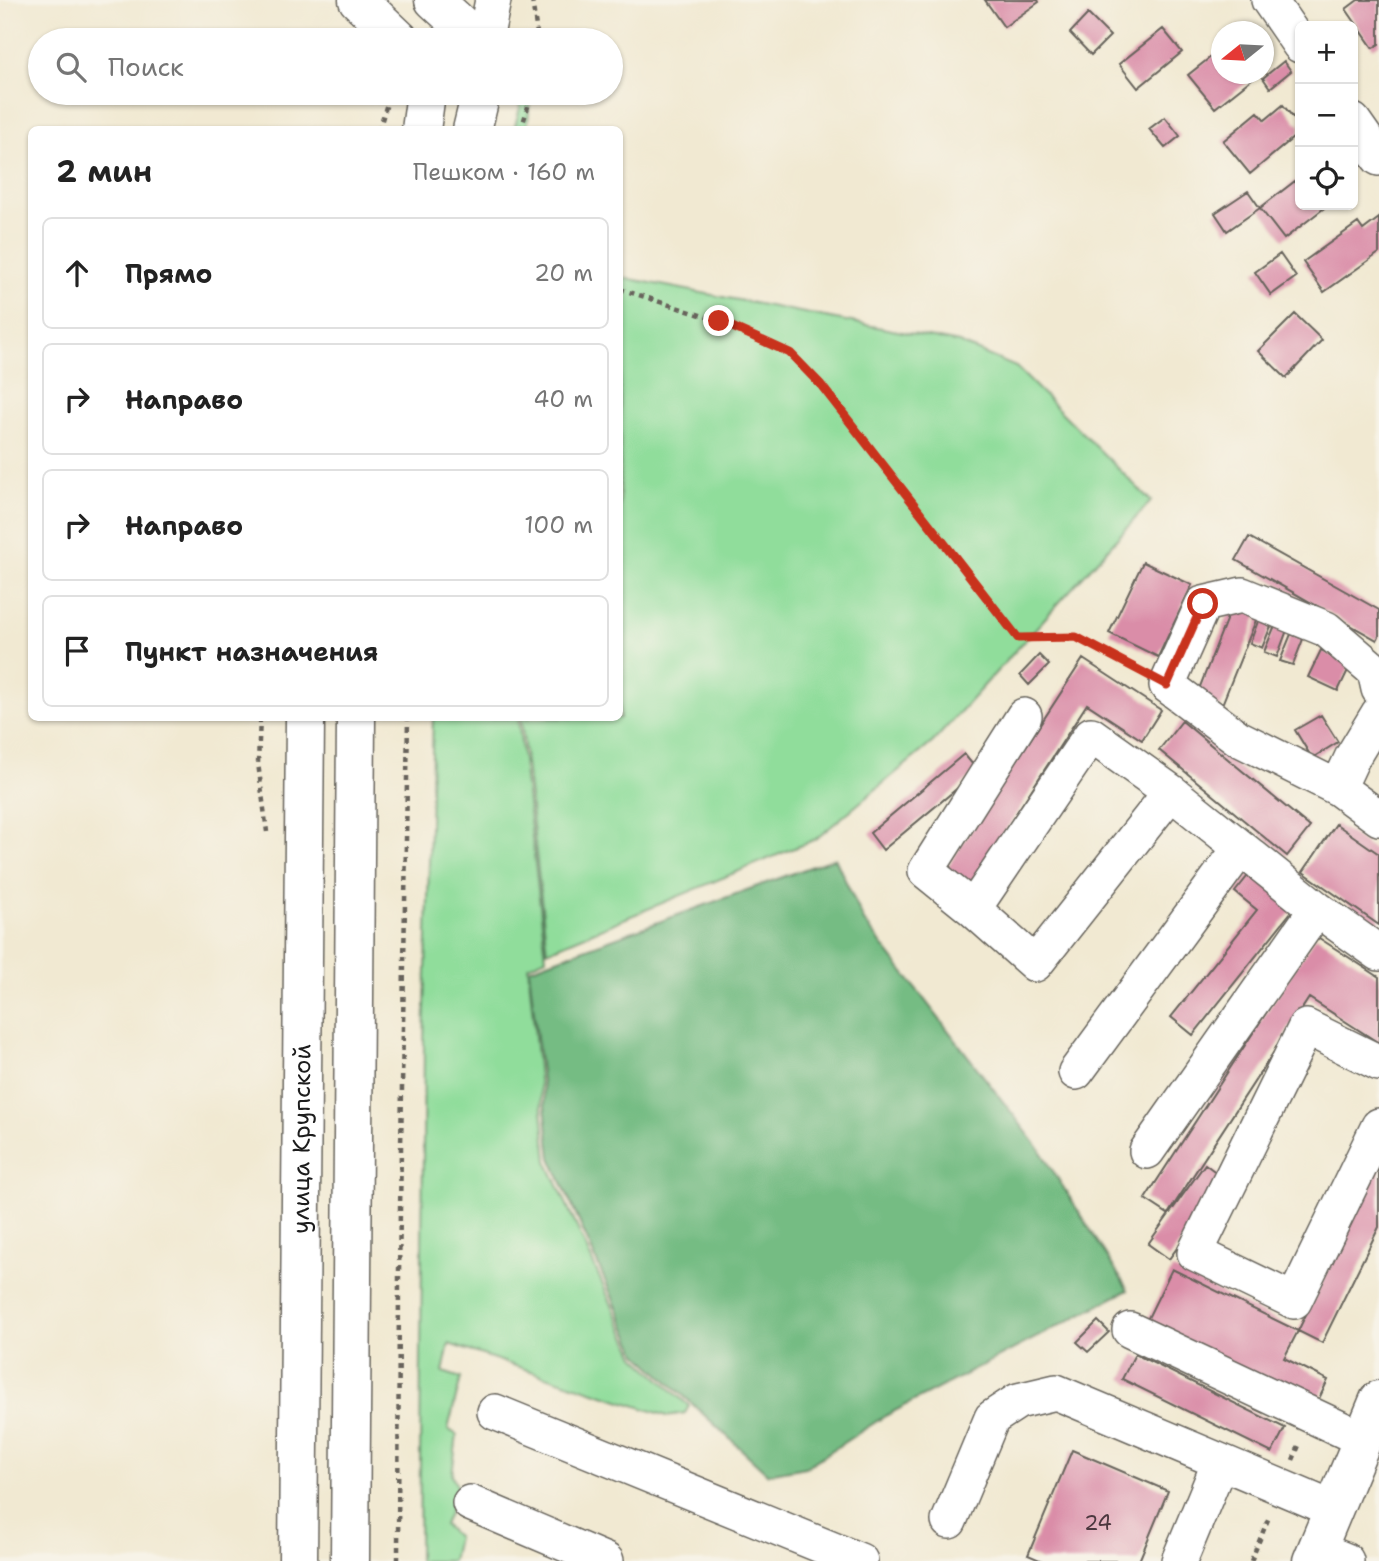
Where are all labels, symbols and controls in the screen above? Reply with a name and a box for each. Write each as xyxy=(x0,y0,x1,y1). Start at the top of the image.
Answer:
north arrow xyxy=(1211,21,1274,84)
map controls xyxy=(1295,21,1358,210)
button: + xyxy=(1295,21,1358,84)
search box xyxy=(28,28,623,105)
icon: search xyxy=(52,48,90,86)
text: Поиск xyxy=(108,49,184,84)
button: − xyxy=(1295,84,1358,147)
button: locate xyxy=(1295,147,1358,210)
text: 2 мин xyxy=(56,151,152,192)
text: Пешком · 160 m xyxy=(413,157,595,187)
icon: ahead xyxy=(58,254,96,292)
text: Прямо xyxy=(125,256,213,291)
text: 20 m xyxy=(534,258,593,288)
route end xyxy=(703,305,734,336)
icon: right xyxy=(58,380,96,418)
text: Направо xyxy=(125,382,243,417)
text: 40 m xyxy=(533,384,593,414)
icon: right xyxy=(58,506,96,544)
text: Направо xyxy=(125,508,243,543)
text: 100 m xyxy=(524,510,593,540)
route start xyxy=(1187,588,1218,619)
icon: arrive xyxy=(58,632,96,670)
text: Пункт назначения xyxy=(125,634,378,669)
street label: улица Крупской xyxy=(285,1044,318,1234)
house number: 24 xyxy=(1084,1509,1112,1537)

